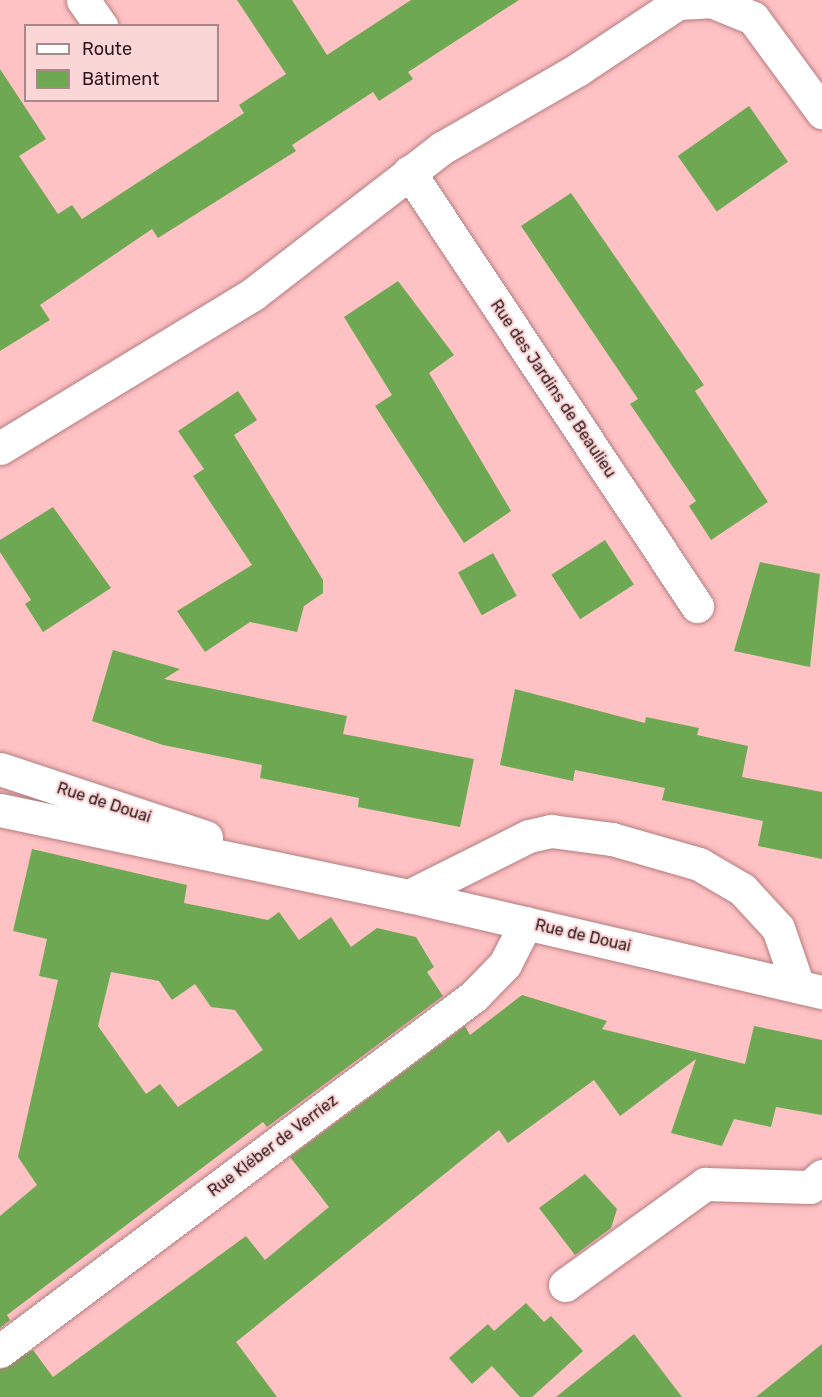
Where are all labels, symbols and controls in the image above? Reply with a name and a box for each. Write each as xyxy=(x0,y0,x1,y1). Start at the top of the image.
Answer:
legend xyxy=(24,24,219,102)
text: Route xyxy=(82,38,132,60)
text: Bâtiment xyxy=(82,68,159,90)
street label: Rue des Jardins de Beaulieu xyxy=(486,296,620,482)
street label: Rue de Douai xyxy=(54,779,154,827)
street label: Rue de Douai xyxy=(533,916,633,956)
street label: Rue Kléber de Verriez xyxy=(204,1091,342,1201)

